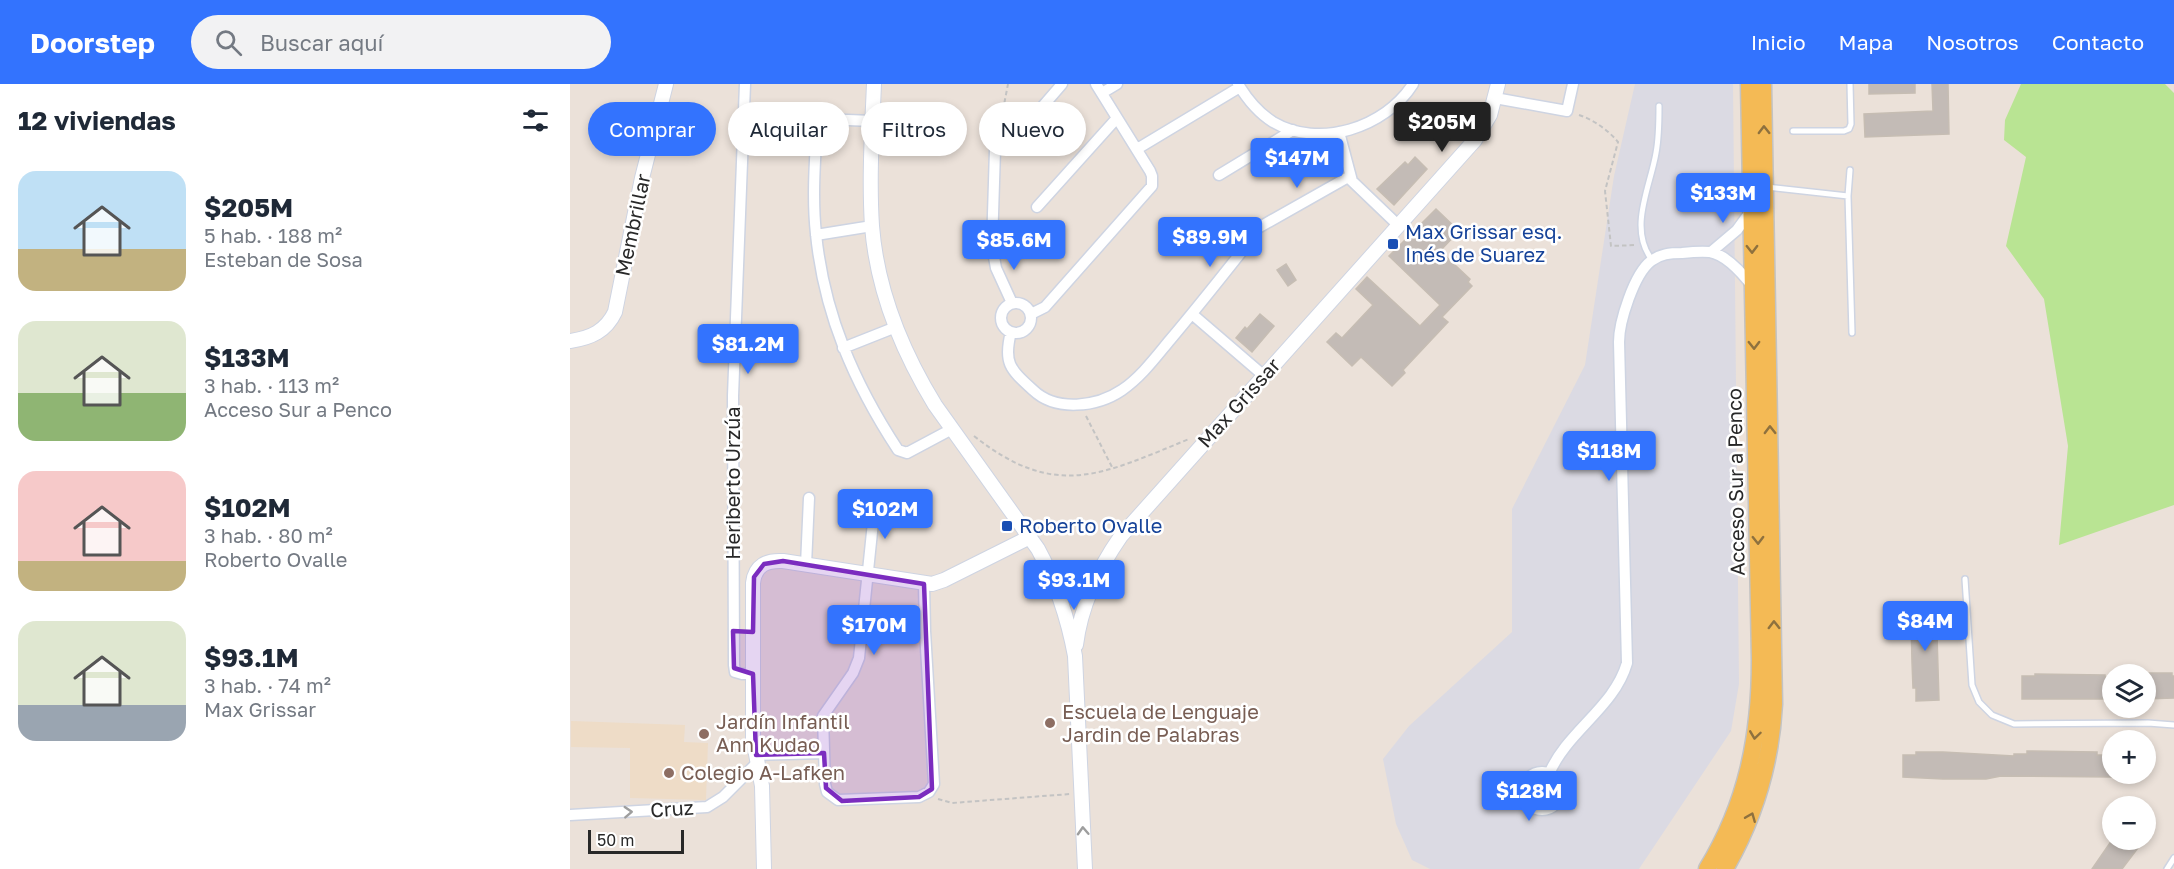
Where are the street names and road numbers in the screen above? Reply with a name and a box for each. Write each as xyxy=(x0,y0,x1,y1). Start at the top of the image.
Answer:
street label: Membrillar xyxy=(609,171,655,278)
street label: Max Grissar xyxy=(1192,353,1285,452)
street label: Acceso Sur a Penco xyxy=(1721,388,1749,576)
street label: Heriberto Urzúa xyxy=(720,406,744,560)
street label: Cruz xyxy=(649,795,695,821)

